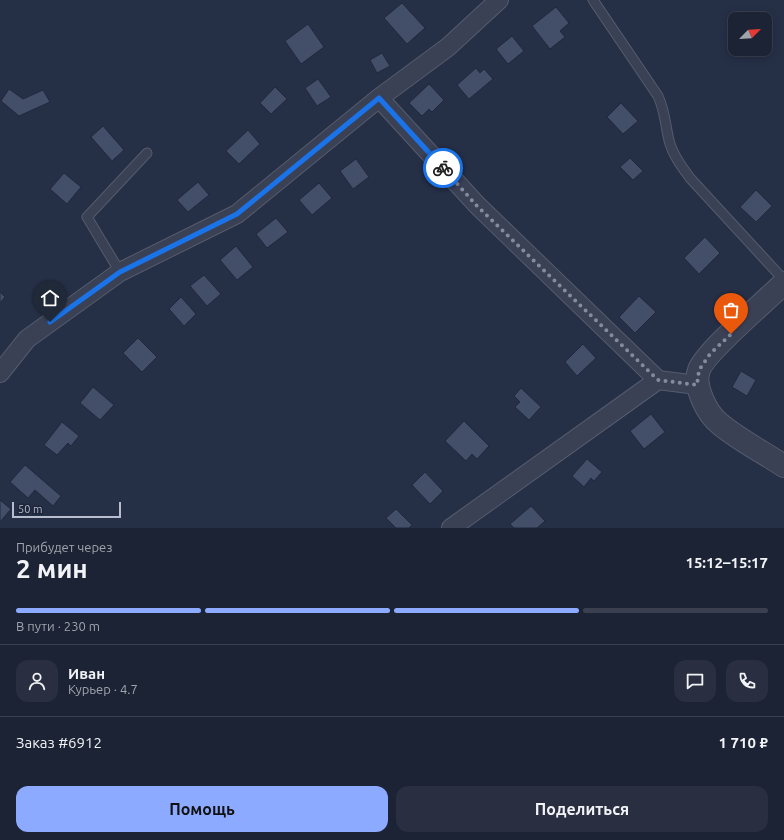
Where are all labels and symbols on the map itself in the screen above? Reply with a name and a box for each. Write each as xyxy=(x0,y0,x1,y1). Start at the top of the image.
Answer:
north arrow xyxy=(728,12,772,56)
courier xyxy=(423,148,463,188)
pin xyxy=(33,281,67,322)
pin xyxy=(714,293,748,334)
scale bar xyxy=(12,500,121,519)

